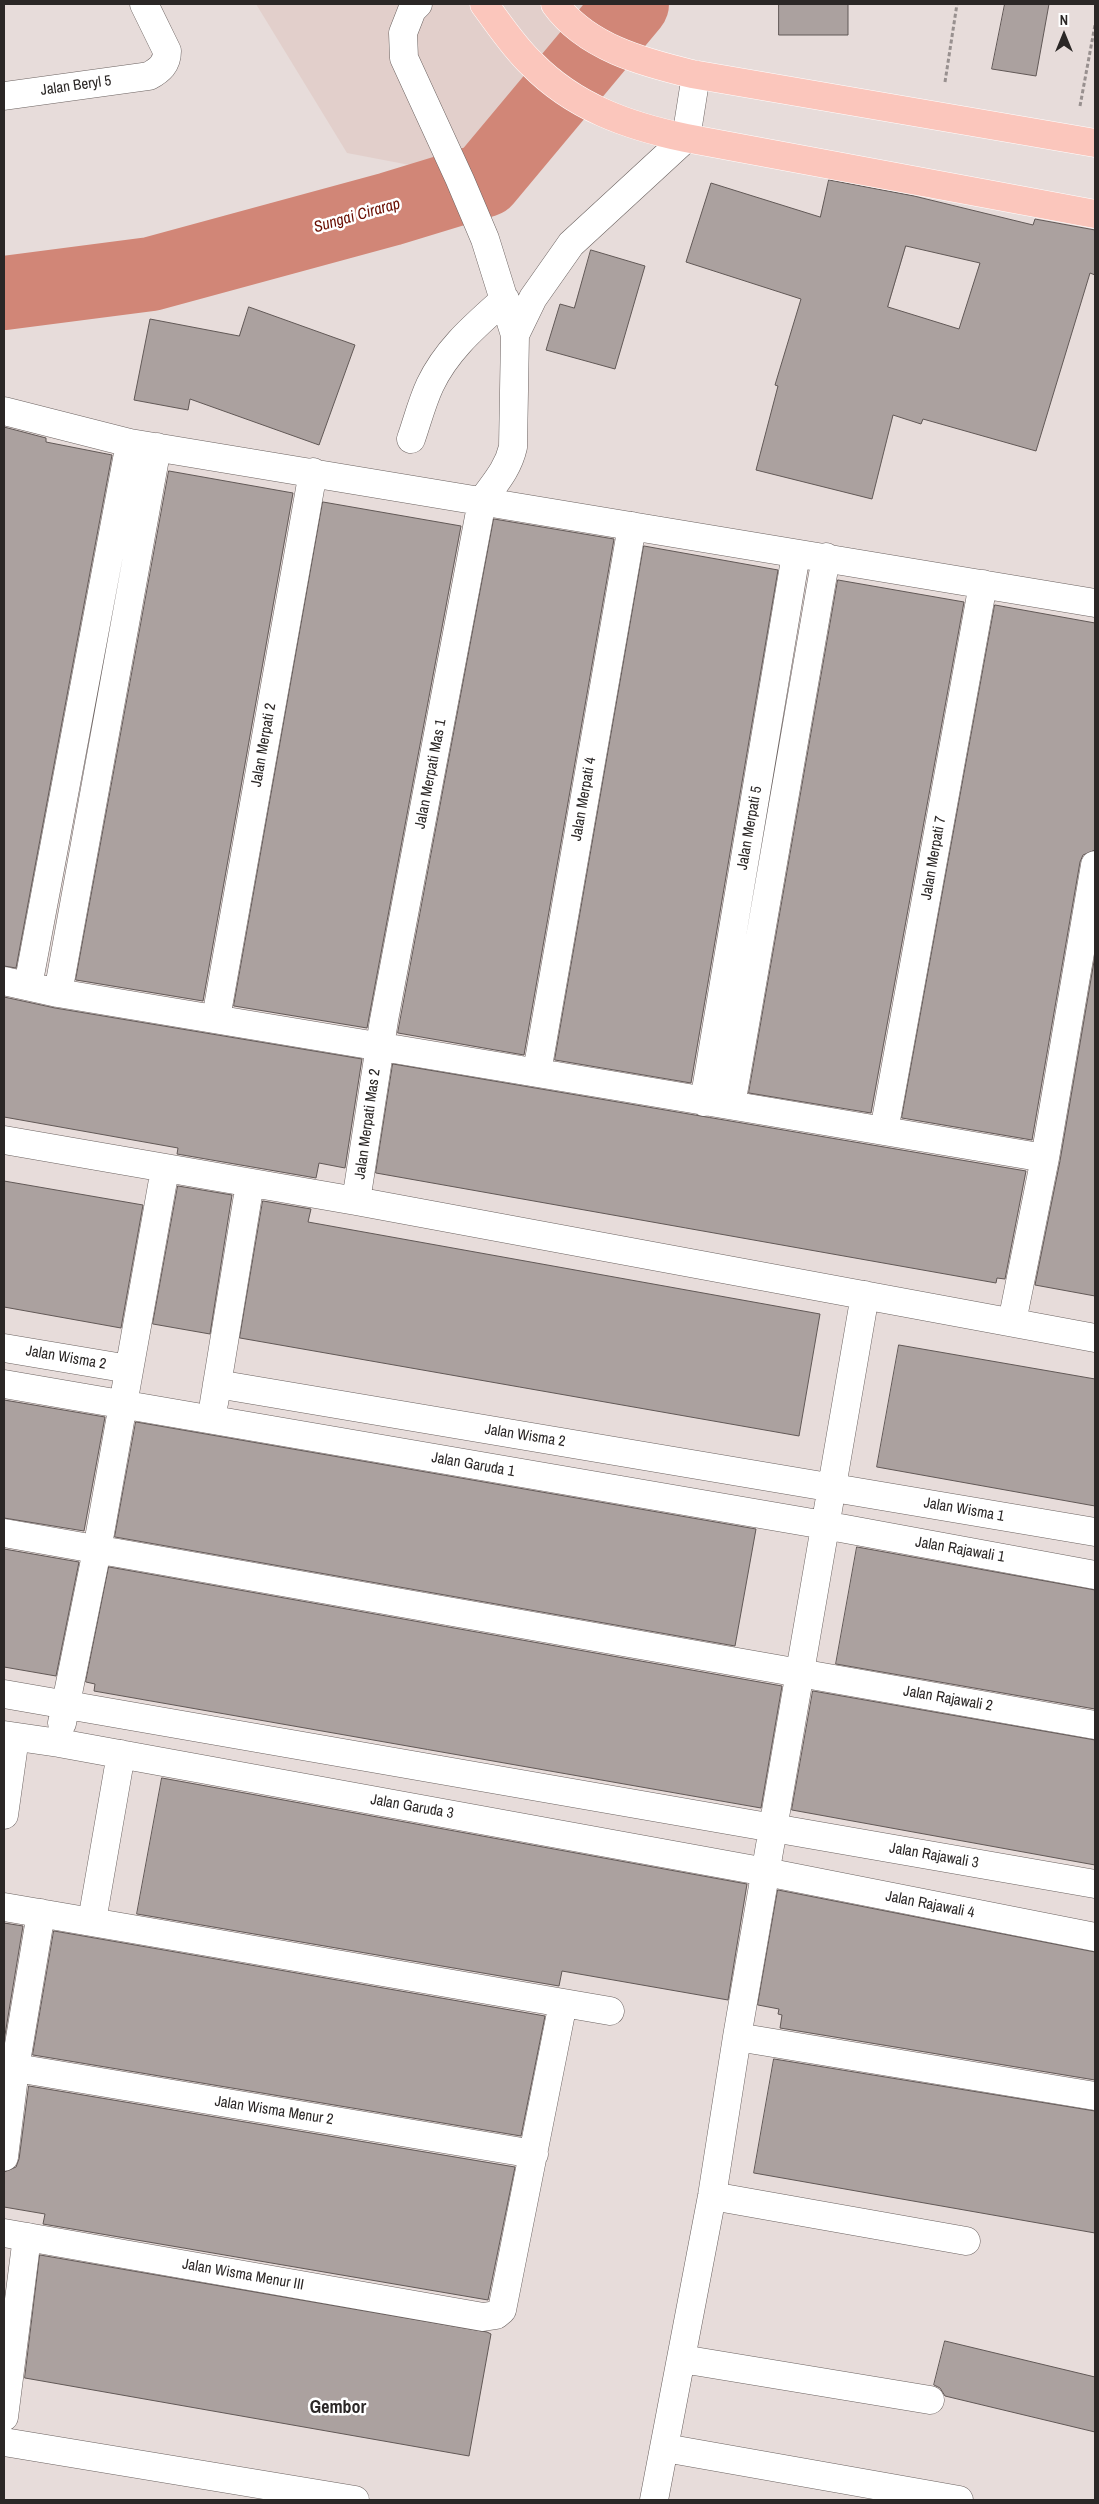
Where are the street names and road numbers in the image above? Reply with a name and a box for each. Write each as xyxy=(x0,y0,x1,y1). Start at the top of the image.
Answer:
street label: Jalan Beryl 5 xyxy=(40,72,112,100)
street label: Jalan Merpati 2 xyxy=(248,702,280,788)
street label: Jalan Merpati Mas 1 xyxy=(412,718,450,830)
street label: Jalan Merpati 4 xyxy=(568,756,600,842)
street label: Jalan Merpati 5 xyxy=(734,785,766,871)
street label: Jalan Merpati 7 xyxy=(918,815,950,901)
street label: Jalan Merpati Mas 2 xyxy=(351,1068,385,1180)
street label: Jalan Wisma 2 xyxy=(24,1342,108,1374)
street label: Jalan Wisma 2 xyxy=(483,1421,567,1451)
street label: Jalan Garuda 1 xyxy=(430,1449,516,1481)
street label: Jalan Wisma 1 xyxy=(922,1494,1006,1526)
street label: Jalan Rajawali 1 xyxy=(914,1533,1006,1567)
street label: Jalan Rajawali 2 xyxy=(902,1682,994,1716)
street label: Jalan Garuda 3 xyxy=(369,1791,455,1823)
street label: Jalan Rajawali 3 xyxy=(888,1839,980,1873)
street label: Jalan Rajawali 4 xyxy=(884,1888,976,1922)
street label: Jalan Wisma Menur 2 xyxy=(214,2093,334,2129)
street label: Jalan Wisma Menur III xyxy=(181,2255,305,2295)

